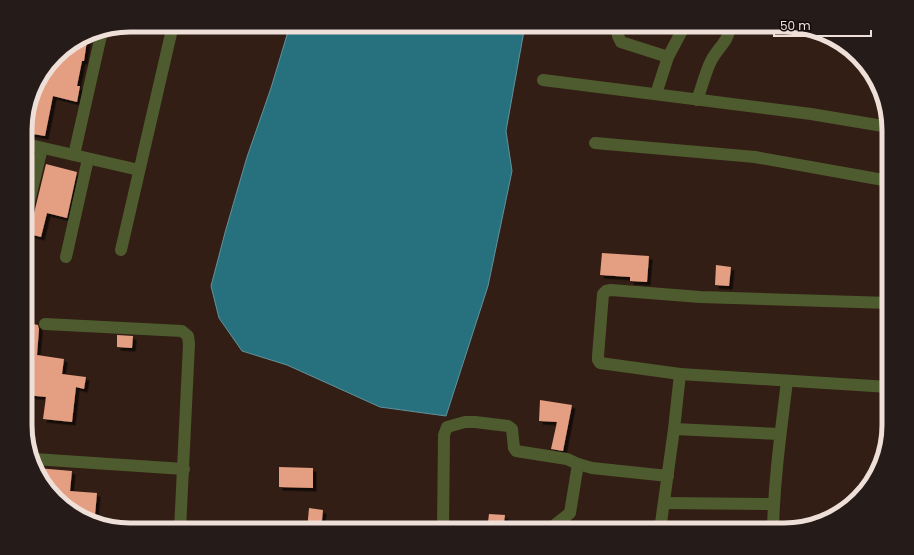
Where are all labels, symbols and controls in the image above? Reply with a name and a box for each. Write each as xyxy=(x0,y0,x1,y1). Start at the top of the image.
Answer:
scale bar xyxy=(774,12,871,38)
text: 50 m xyxy=(780,17,811,34)

